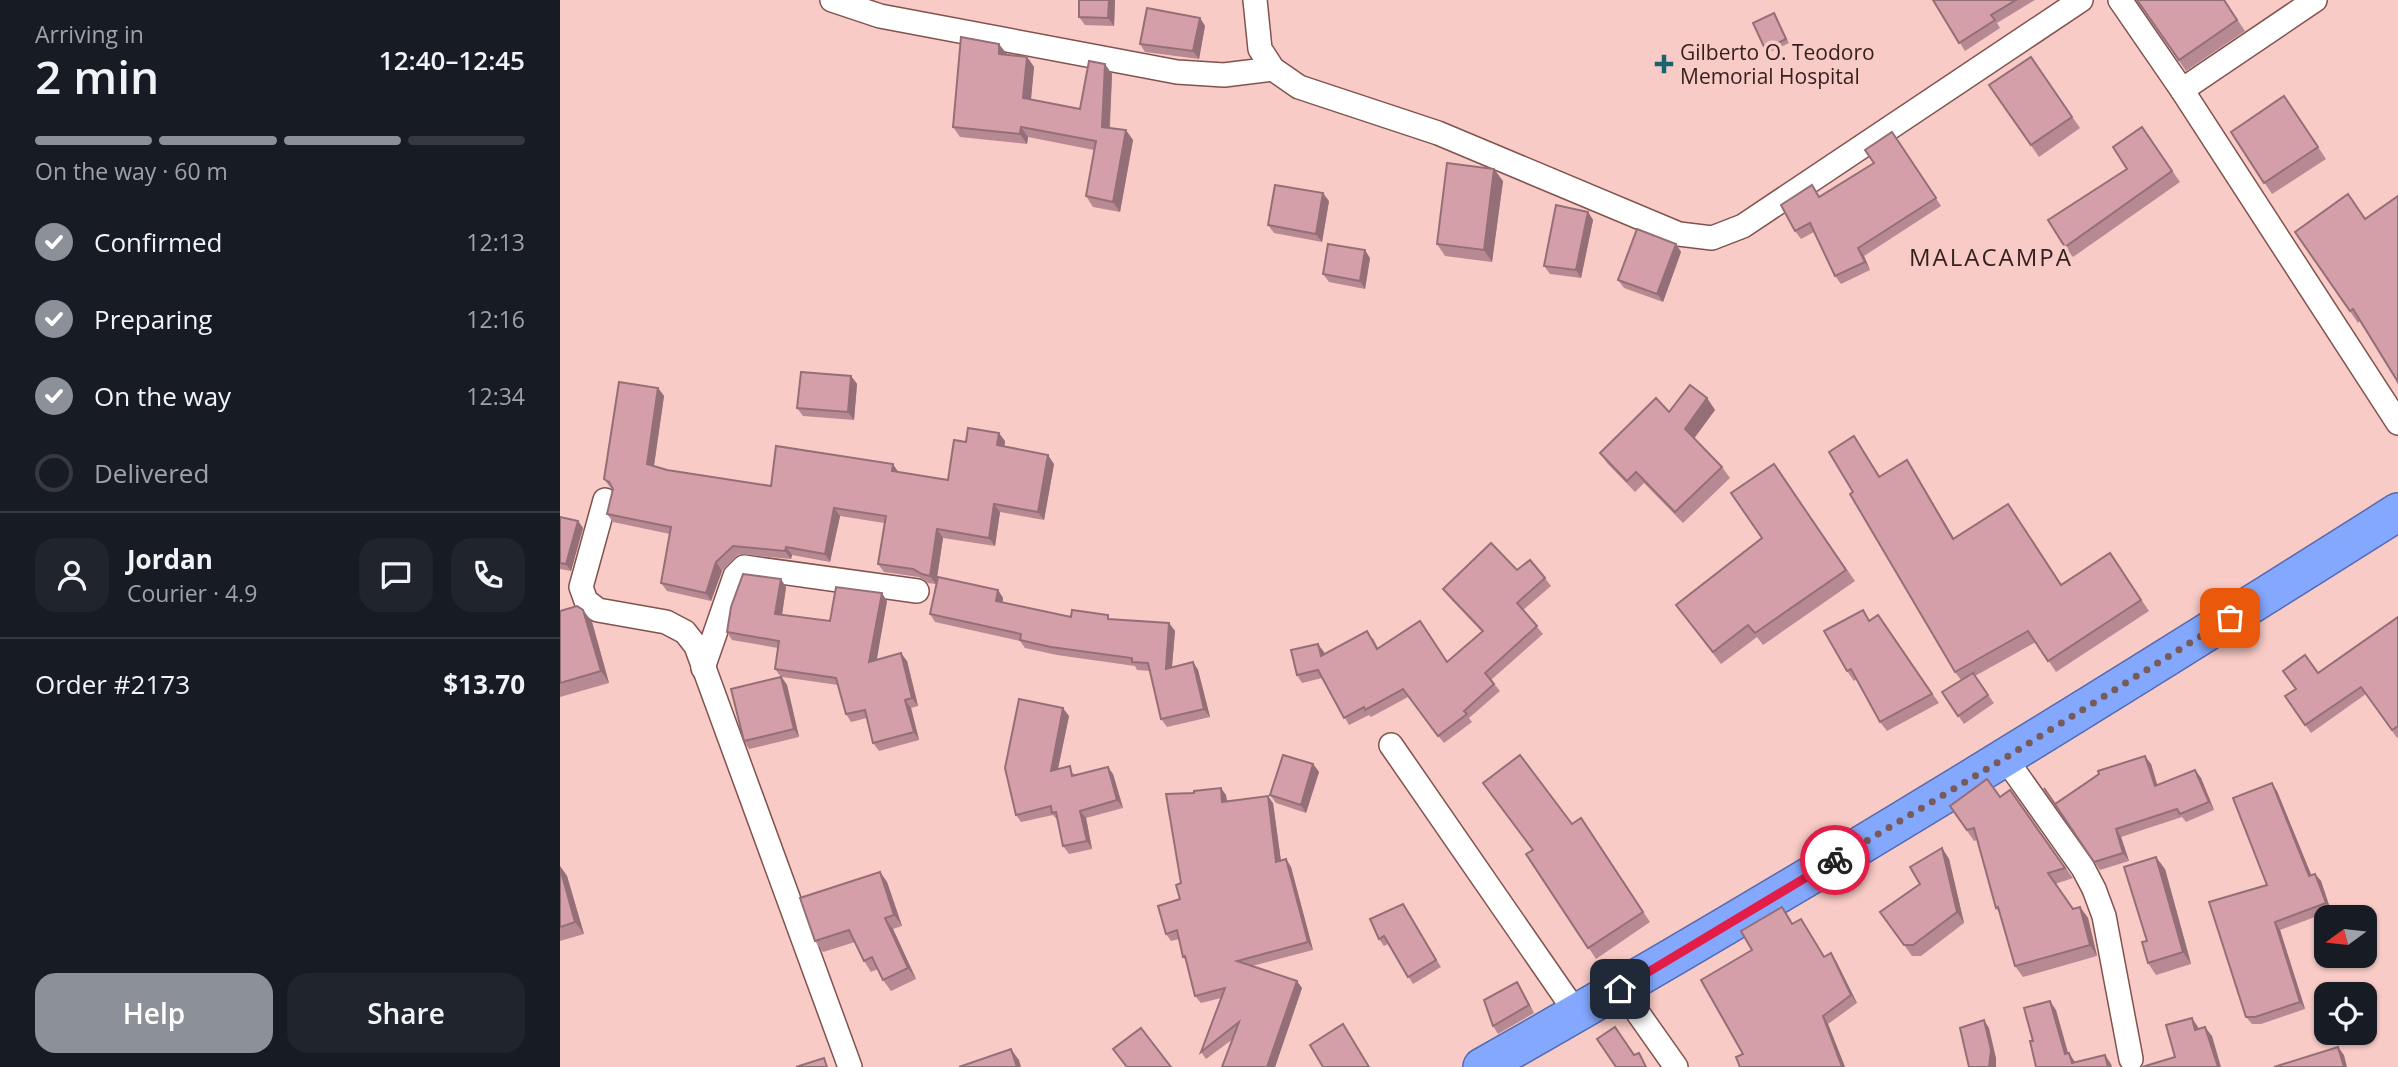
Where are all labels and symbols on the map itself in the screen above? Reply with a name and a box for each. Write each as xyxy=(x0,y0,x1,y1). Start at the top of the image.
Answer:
place label: Gilberto O. Teodoro Memorial Hospital xyxy=(1680,38,1875,90)
marker: Gilberto O. Teodoro Memorial Hospital xyxy=(1654,54,1674,74)
district label: MALACAMPA xyxy=(1909,240,2073,273)
pin xyxy=(2200,588,2260,648)
courier xyxy=(1800,825,1870,895)
north arrow xyxy=(2314,905,2376,968)
pin xyxy=(1590,959,1650,1019)

